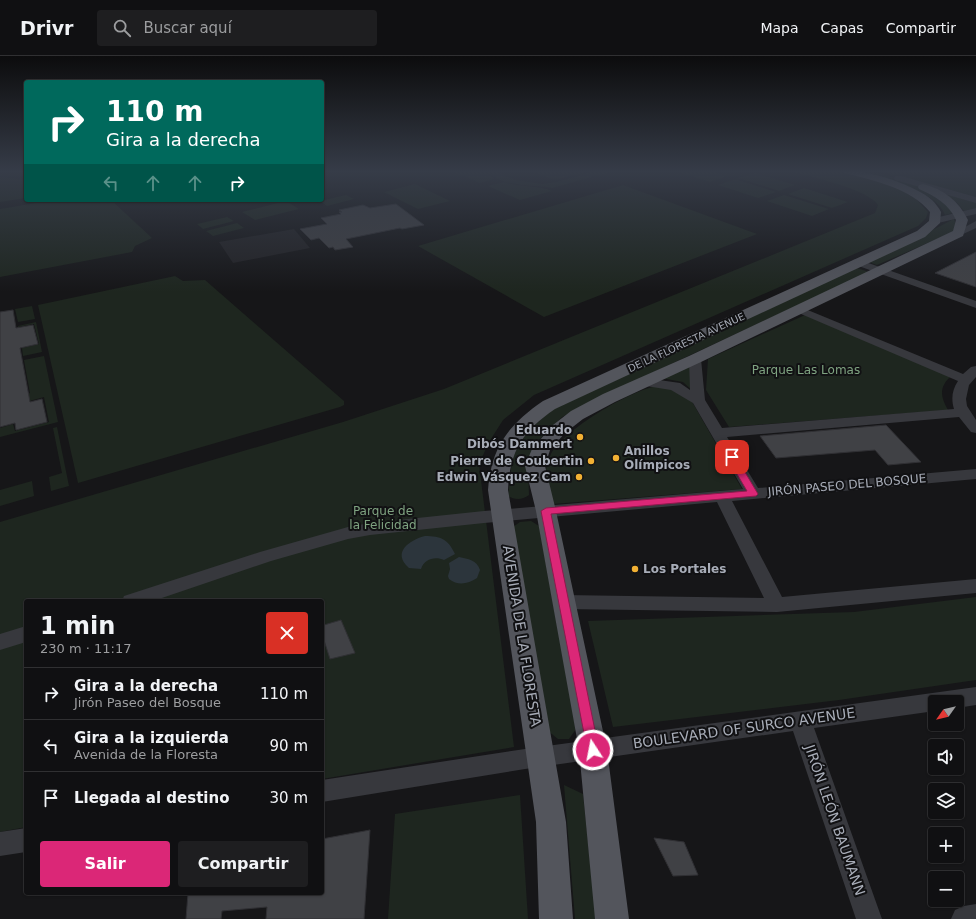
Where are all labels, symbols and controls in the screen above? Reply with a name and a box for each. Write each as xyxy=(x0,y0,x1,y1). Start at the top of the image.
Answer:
search box xyxy=(97,10,377,46)
text: Drivr xyxy=(20,17,73,39)
icon: search xyxy=(111,17,133,39)
text: Buscar aquí xyxy=(143,19,232,37)
text: Mapa xyxy=(760,20,799,36)
text: Capas xyxy=(821,20,864,36)
text: Compartir xyxy=(886,20,956,36)
text: 110 m xyxy=(106,95,203,128)
icon: right xyxy=(40,96,92,148)
text: Gira a la derecha xyxy=(106,129,261,150)
icon: left xyxy=(100,172,122,194)
icon: ahead xyxy=(142,172,164,194)
icon: ahead xyxy=(184,172,206,194)
icon: right xyxy=(226,172,248,194)
street label: DE LA FLORESTA AVENUE xyxy=(626,311,746,374)
park label: Parque Las Lomas xyxy=(752,363,860,377)
place label: Eduardo Dibós Dammert xyxy=(467,423,572,451)
marker: Eduardo Dibós Dammert xyxy=(575,432,585,442)
pin xyxy=(715,440,749,474)
place label: Anillos Olímpicos xyxy=(624,444,690,472)
icon: arrive xyxy=(721,446,743,468)
marker: Anillos Olímpicos xyxy=(611,453,621,463)
place label: Pierre de Coubertin xyxy=(450,454,583,468)
marker: Pierre de Coubertin xyxy=(586,456,596,466)
place label: Edwin Vásquez Cam xyxy=(437,470,571,484)
street label: JIRÓN PASEO DEL BOSQUE xyxy=(766,470,927,499)
marker: Edwin Vásquez Cam xyxy=(574,472,584,482)
park label: Parque de la Felicidad xyxy=(349,504,417,532)
street label: AVENIDA DE LA FLORESTA xyxy=(500,544,544,728)
place label: Los Portales xyxy=(643,562,726,576)
marker: Los Portales xyxy=(630,564,640,574)
text: 1 min xyxy=(40,612,115,640)
button: close xyxy=(266,612,308,654)
text: 230 m · 11:17 xyxy=(40,641,131,656)
text: Gira a la derecha xyxy=(74,677,218,695)
icon: right xyxy=(40,683,62,705)
text: 110 m xyxy=(260,685,308,703)
text: Jirón Paseo del Bosque xyxy=(74,695,221,710)
north arrow xyxy=(928,695,964,731)
map controls xyxy=(928,695,964,907)
street label: BOULEVARD OF SURCO AVENUE xyxy=(632,704,856,752)
text: Gira a la izquierda xyxy=(74,729,229,747)
position arrow xyxy=(572,729,614,771)
icon: left xyxy=(40,735,62,757)
text: 90 m xyxy=(270,737,308,755)
button: sound xyxy=(928,739,964,775)
street label: JIRÓN LEÓN BAUMANN xyxy=(801,741,869,898)
text: Avenida de la Floresta xyxy=(74,747,218,762)
button: layers xyxy=(928,783,964,819)
icon: arrive xyxy=(40,787,62,809)
text: Llegada al destino xyxy=(74,789,229,807)
text: 30 m xyxy=(270,789,308,807)
button: + xyxy=(928,827,964,863)
button: Salir xyxy=(40,841,170,887)
button: Compartir xyxy=(178,841,308,887)
button: − xyxy=(928,871,964,907)

